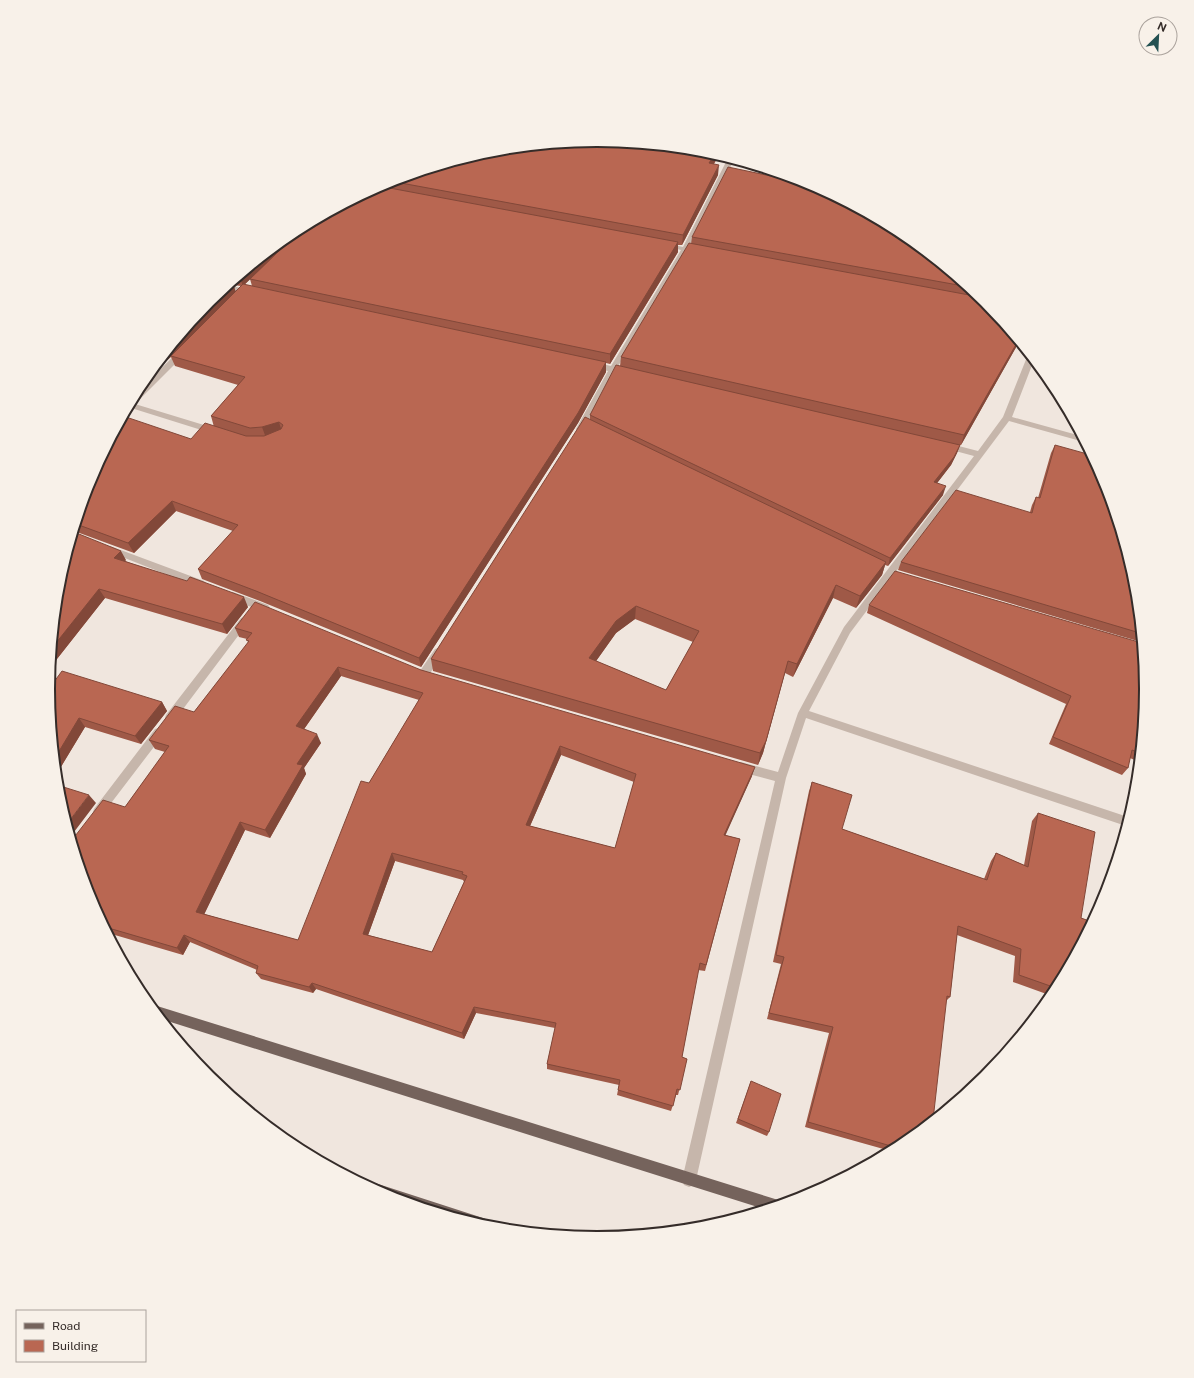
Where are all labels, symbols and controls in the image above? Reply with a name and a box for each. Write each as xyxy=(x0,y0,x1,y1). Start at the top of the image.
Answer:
north arrow xyxy=(1138,16,1178,56)
text: N xyxy=(1156,20,1168,34)
legend xyxy=(16,1310,146,1362)
text: Road xyxy=(52,1319,80,1333)
text: Building xyxy=(52,1339,98,1353)

